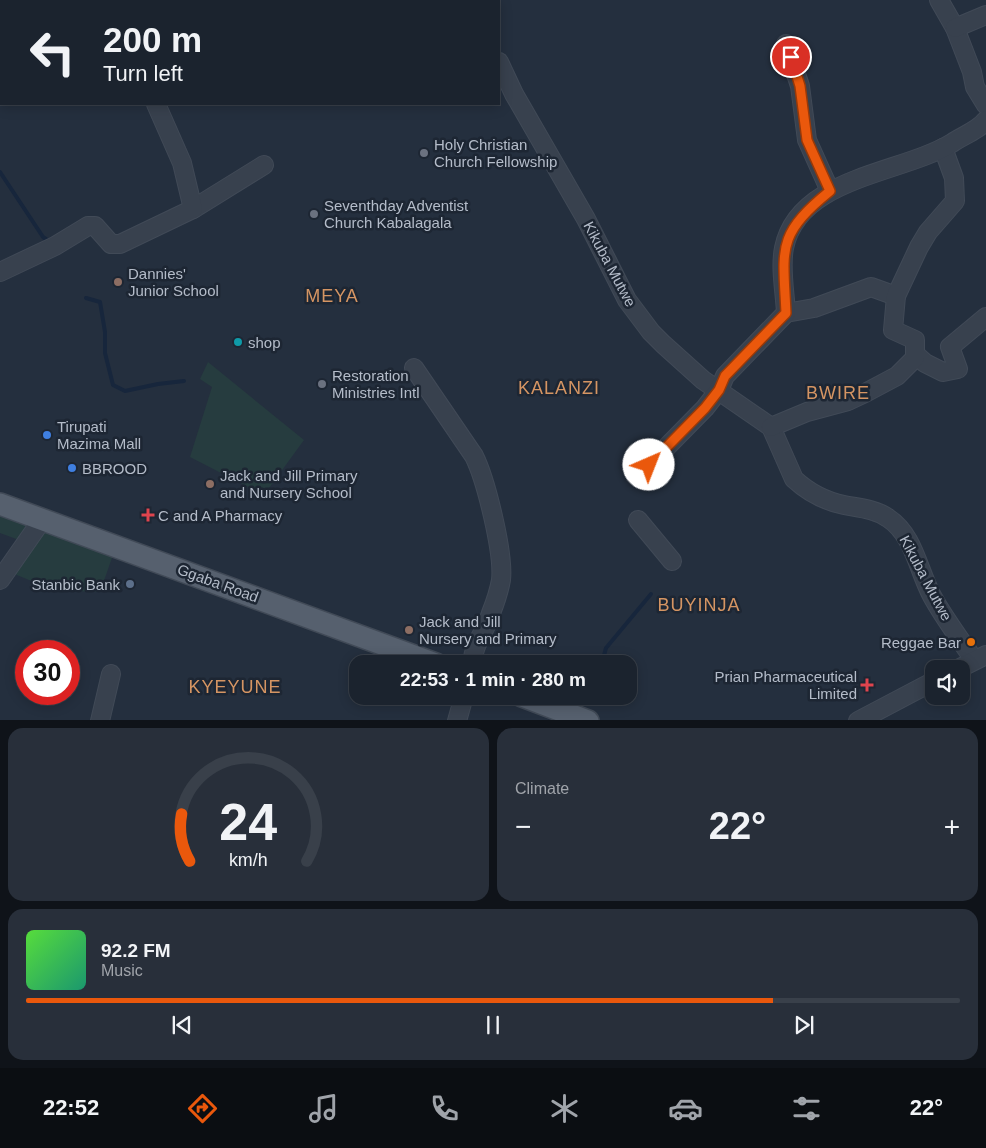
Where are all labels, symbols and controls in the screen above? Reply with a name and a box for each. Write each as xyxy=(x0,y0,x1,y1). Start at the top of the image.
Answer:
icon: left xyxy=(20,20,85,85)
text: 200 m xyxy=(103,20,202,59)
pin xyxy=(770,36,812,78)
icon: arrive xyxy=(777,43,805,71)
text: Turn left xyxy=(103,61,183,86)
place label: Holy Christian Church Fellowship xyxy=(434,136,557,170)
marker: Holy Christian Church Fellowship xyxy=(418,147,430,159)
place label: Seventhday Adventist Church Kabalagala xyxy=(324,197,469,231)
marker: Seventhday Adventist Church Kabalagala xyxy=(308,208,320,220)
street label: Kikuba Mutwe xyxy=(580,218,640,310)
place label: Dannies' Junior School xyxy=(128,265,219,299)
marker: Dannies' Junior School xyxy=(112,276,124,288)
district label: MEYA xyxy=(305,286,359,306)
place label: shop xyxy=(248,334,281,351)
marker: shop xyxy=(232,336,244,348)
place label: Restoration Ministries Intl xyxy=(332,367,420,401)
marker: Restoration Ministries Intl xyxy=(316,378,328,390)
district label: KALANZI xyxy=(518,378,600,398)
district label: BWIRE xyxy=(806,383,870,403)
place label: Tirupati Mazima Mall xyxy=(57,418,141,452)
marker: Tirupati Mazima Mall xyxy=(41,429,53,441)
position arrow xyxy=(622,438,674,490)
place label: BBROOD xyxy=(82,460,147,477)
marker: BBROOD xyxy=(66,462,78,474)
place label: Jack and Jill Primary and Nursery School xyxy=(220,467,358,501)
marker: Jack and Jill Primary and Nursery School xyxy=(204,478,216,490)
place label: C and A Pharmacy xyxy=(158,507,283,524)
marker: C and A Pharmacy xyxy=(142,509,154,521)
street label: Kikuba Mutwe xyxy=(896,532,956,624)
street label: Ggaba Road xyxy=(175,560,261,606)
place label: Stanbic Bank xyxy=(32,576,120,593)
marker: Stanbic Bank xyxy=(124,578,136,590)
district label: BUYINJA xyxy=(657,595,741,615)
place label: Jack and Jill Nursery and Primary xyxy=(419,613,557,647)
marker: Jack and Jill Nursery and Primary xyxy=(403,624,415,636)
place label: Reggae Bar xyxy=(881,634,961,651)
marker: Reggae Bar xyxy=(965,636,977,648)
speed limit sign: 30 xyxy=(15,640,80,705)
map controls xyxy=(925,660,970,705)
button: sound xyxy=(925,660,970,705)
place label: Prian Pharmaceutical Limited xyxy=(714,668,857,702)
text: 22:53 · 1 min · 280 m xyxy=(400,669,586,690)
district label: KYEYUNE xyxy=(188,677,282,697)
marker: Prian Pharmaceutical Limited xyxy=(861,679,873,691)
text: Climate xyxy=(515,780,569,797)
text: 24 xyxy=(220,793,277,851)
text: 22° xyxy=(709,805,766,847)
text: − xyxy=(515,811,531,842)
text: + xyxy=(944,811,960,842)
text: km/h xyxy=(229,850,268,870)
text: 92.2 FM xyxy=(101,940,171,961)
text: Music xyxy=(101,962,143,979)
icon: previous xyxy=(168,1011,196,1039)
icon: pause xyxy=(479,1011,507,1039)
icon: next xyxy=(790,1011,818,1039)
icon: directions xyxy=(185,1091,220,1126)
icon: music xyxy=(306,1091,341,1126)
icon: phone xyxy=(427,1091,462,1126)
icon: climate xyxy=(547,1091,582,1126)
icon: car xyxy=(668,1091,703,1126)
icon: filters xyxy=(789,1091,824,1126)
text: 22:52 xyxy=(43,1095,99,1120)
text: 22° xyxy=(910,1095,943,1120)

